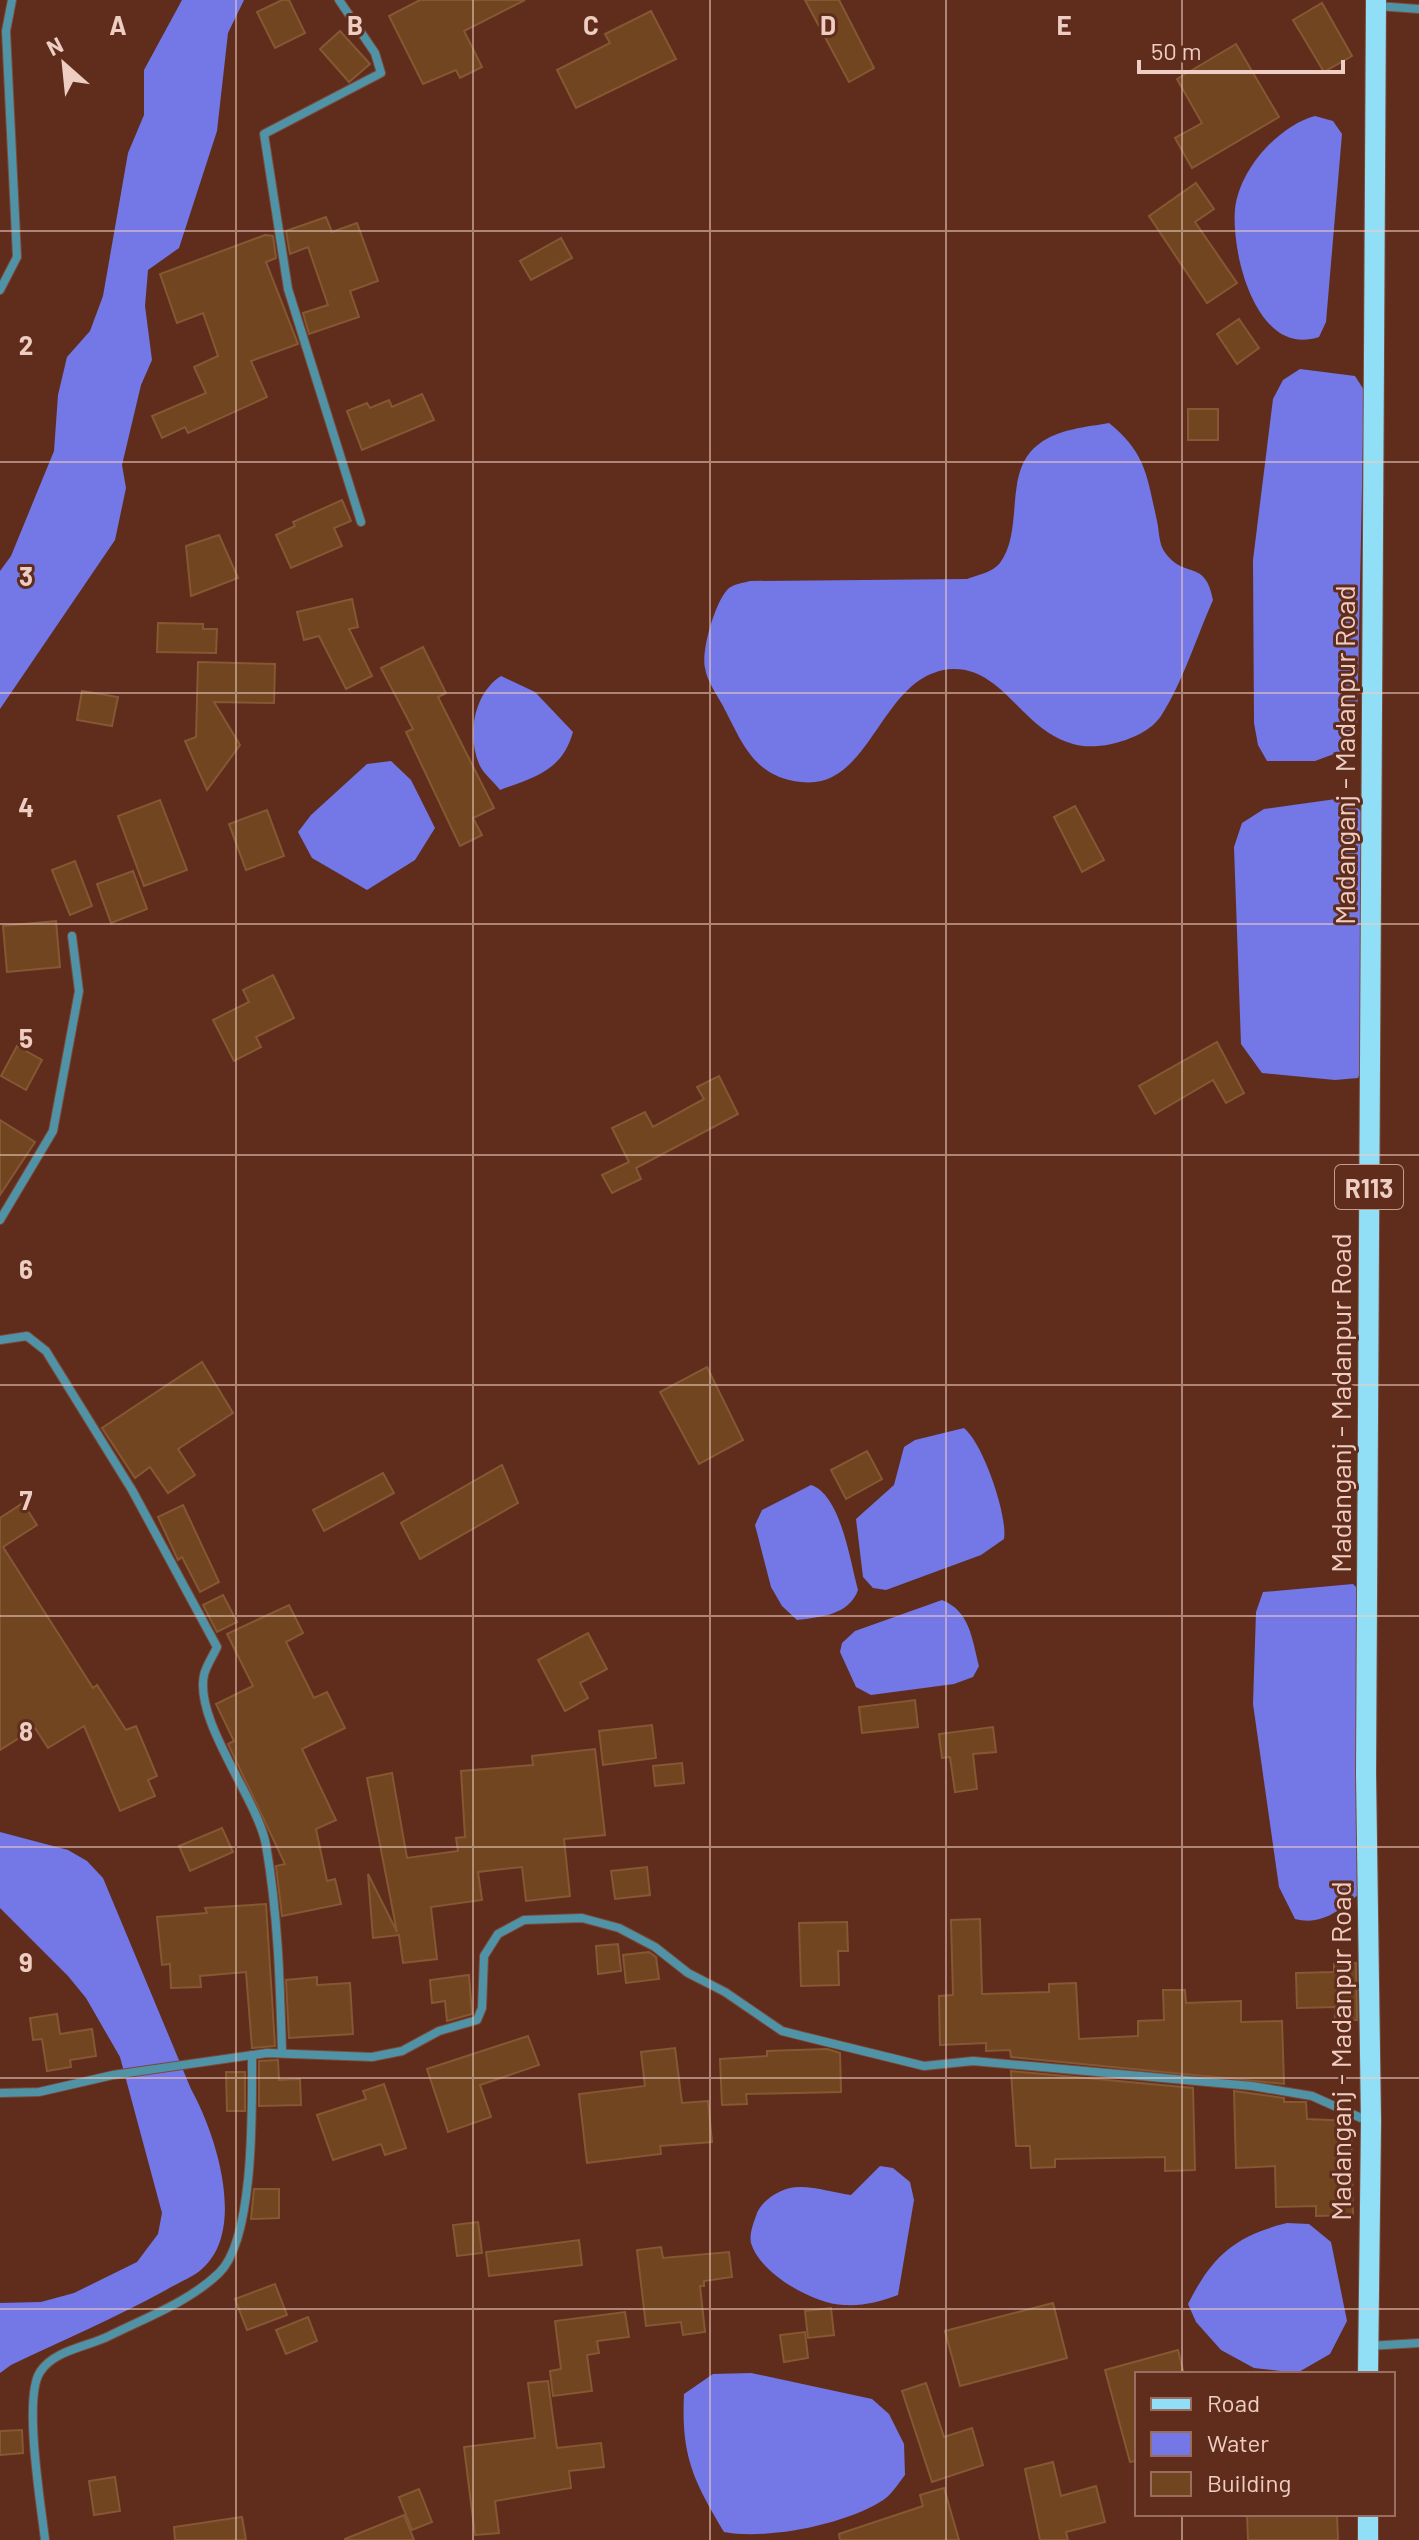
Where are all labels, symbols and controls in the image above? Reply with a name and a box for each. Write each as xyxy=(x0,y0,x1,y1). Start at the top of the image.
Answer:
text: A xyxy=(109,9,127,40)
text: B xyxy=(347,9,363,40)
text: C xyxy=(583,9,599,40)
text: D xyxy=(820,9,836,40)
text: E xyxy=(1056,9,1072,40)
north arrow xyxy=(24,24,104,104)
scale bar xyxy=(1139,24,1343,74)
text: N xyxy=(42,30,67,60)
text: 50 m xyxy=(1151,36,1202,65)
text: 2 xyxy=(19,329,33,360)
text: 3 xyxy=(19,560,33,591)
street label: Madanganj - Madanpur Road xyxy=(1327,585,1361,925)
text: 4 xyxy=(18,791,34,822)
text: 5 xyxy=(19,1022,33,1053)
road number: R113 xyxy=(1335,1165,1403,1209)
street label: Madanganj - Madanpur Road xyxy=(1323,1233,1357,1573)
text: 6 xyxy=(19,1253,33,1284)
text: 7 xyxy=(20,1484,33,1515)
text: 8 xyxy=(19,1715,33,1746)
street label: Madanganj - Madanpur Road xyxy=(1323,1881,1357,2221)
text: 9 xyxy=(19,1946,33,1977)
legend xyxy=(1135,2372,1395,2516)
text: Road xyxy=(1207,2388,1260,2417)
text: Water xyxy=(1207,2428,1269,2457)
text: Building xyxy=(1207,2468,1291,2497)

